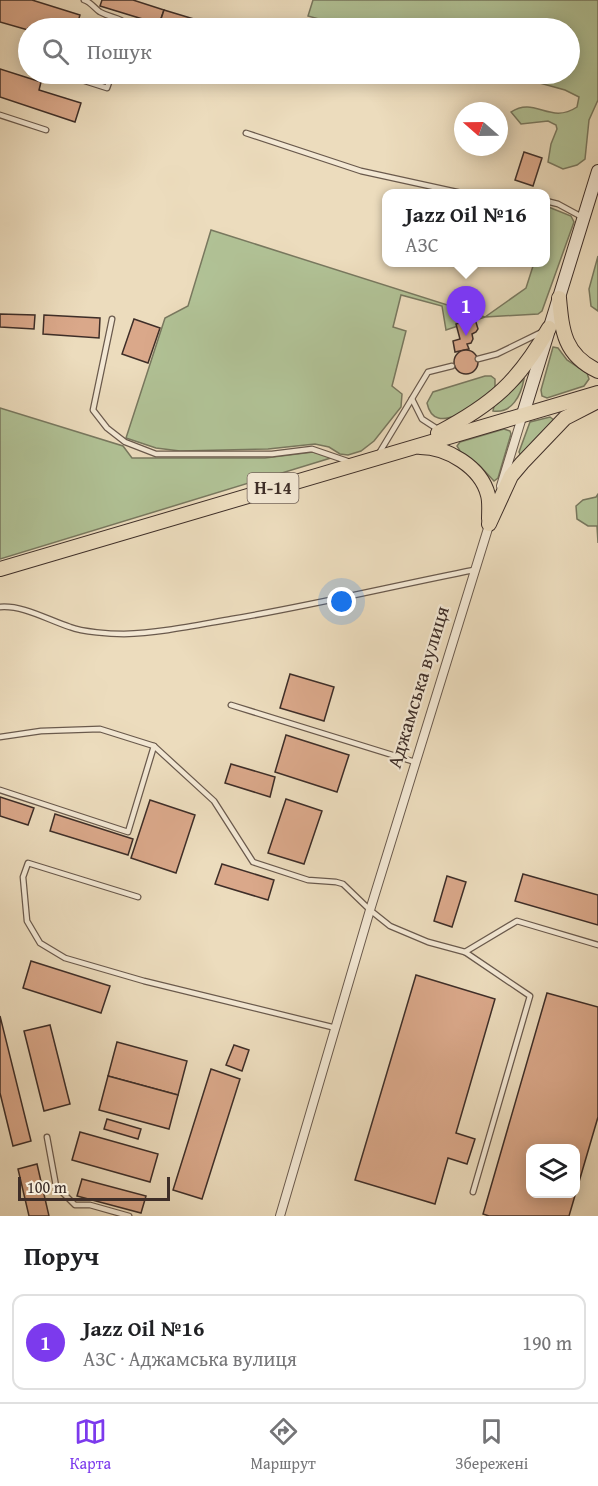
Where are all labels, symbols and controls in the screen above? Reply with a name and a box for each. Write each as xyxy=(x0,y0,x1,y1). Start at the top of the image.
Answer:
search box xyxy=(18,18,580,84)
icon: search xyxy=(39,35,72,68)
text: Пошук xyxy=(87,35,152,67)
north arrow xyxy=(454,102,508,156)
popup xyxy=(382,189,550,267)
text: Jazz Oil №16 xyxy=(405,198,527,230)
text: АЗС xyxy=(405,230,439,259)
pin: 1 xyxy=(446,286,486,336)
road number: Н-14 xyxy=(248,473,298,503)
your location xyxy=(327,587,356,616)
street label: Аджамська вулиця xyxy=(379,602,456,772)
map controls xyxy=(526,1144,580,1198)
button: layers xyxy=(526,1144,580,1198)
scale bar xyxy=(18,1174,170,1202)
text: 100 m xyxy=(27,1175,67,1199)
text: Поруч xyxy=(24,1236,99,1275)
text: Jazz Oil №16 xyxy=(83,1312,204,1344)
text: 1 xyxy=(40,1328,51,1357)
text: 190 m xyxy=(522,1328,572,1357)
text: АЗС · Аджамська вулиця xyxy=(83,1344,297,1373)
tab: Карта xyxy=(70,1415,111,1475)
tab: Маршрут xyxy=(250,1415,316,1475)
tab: Збережені xyxy=(455,1415,528,1475)

